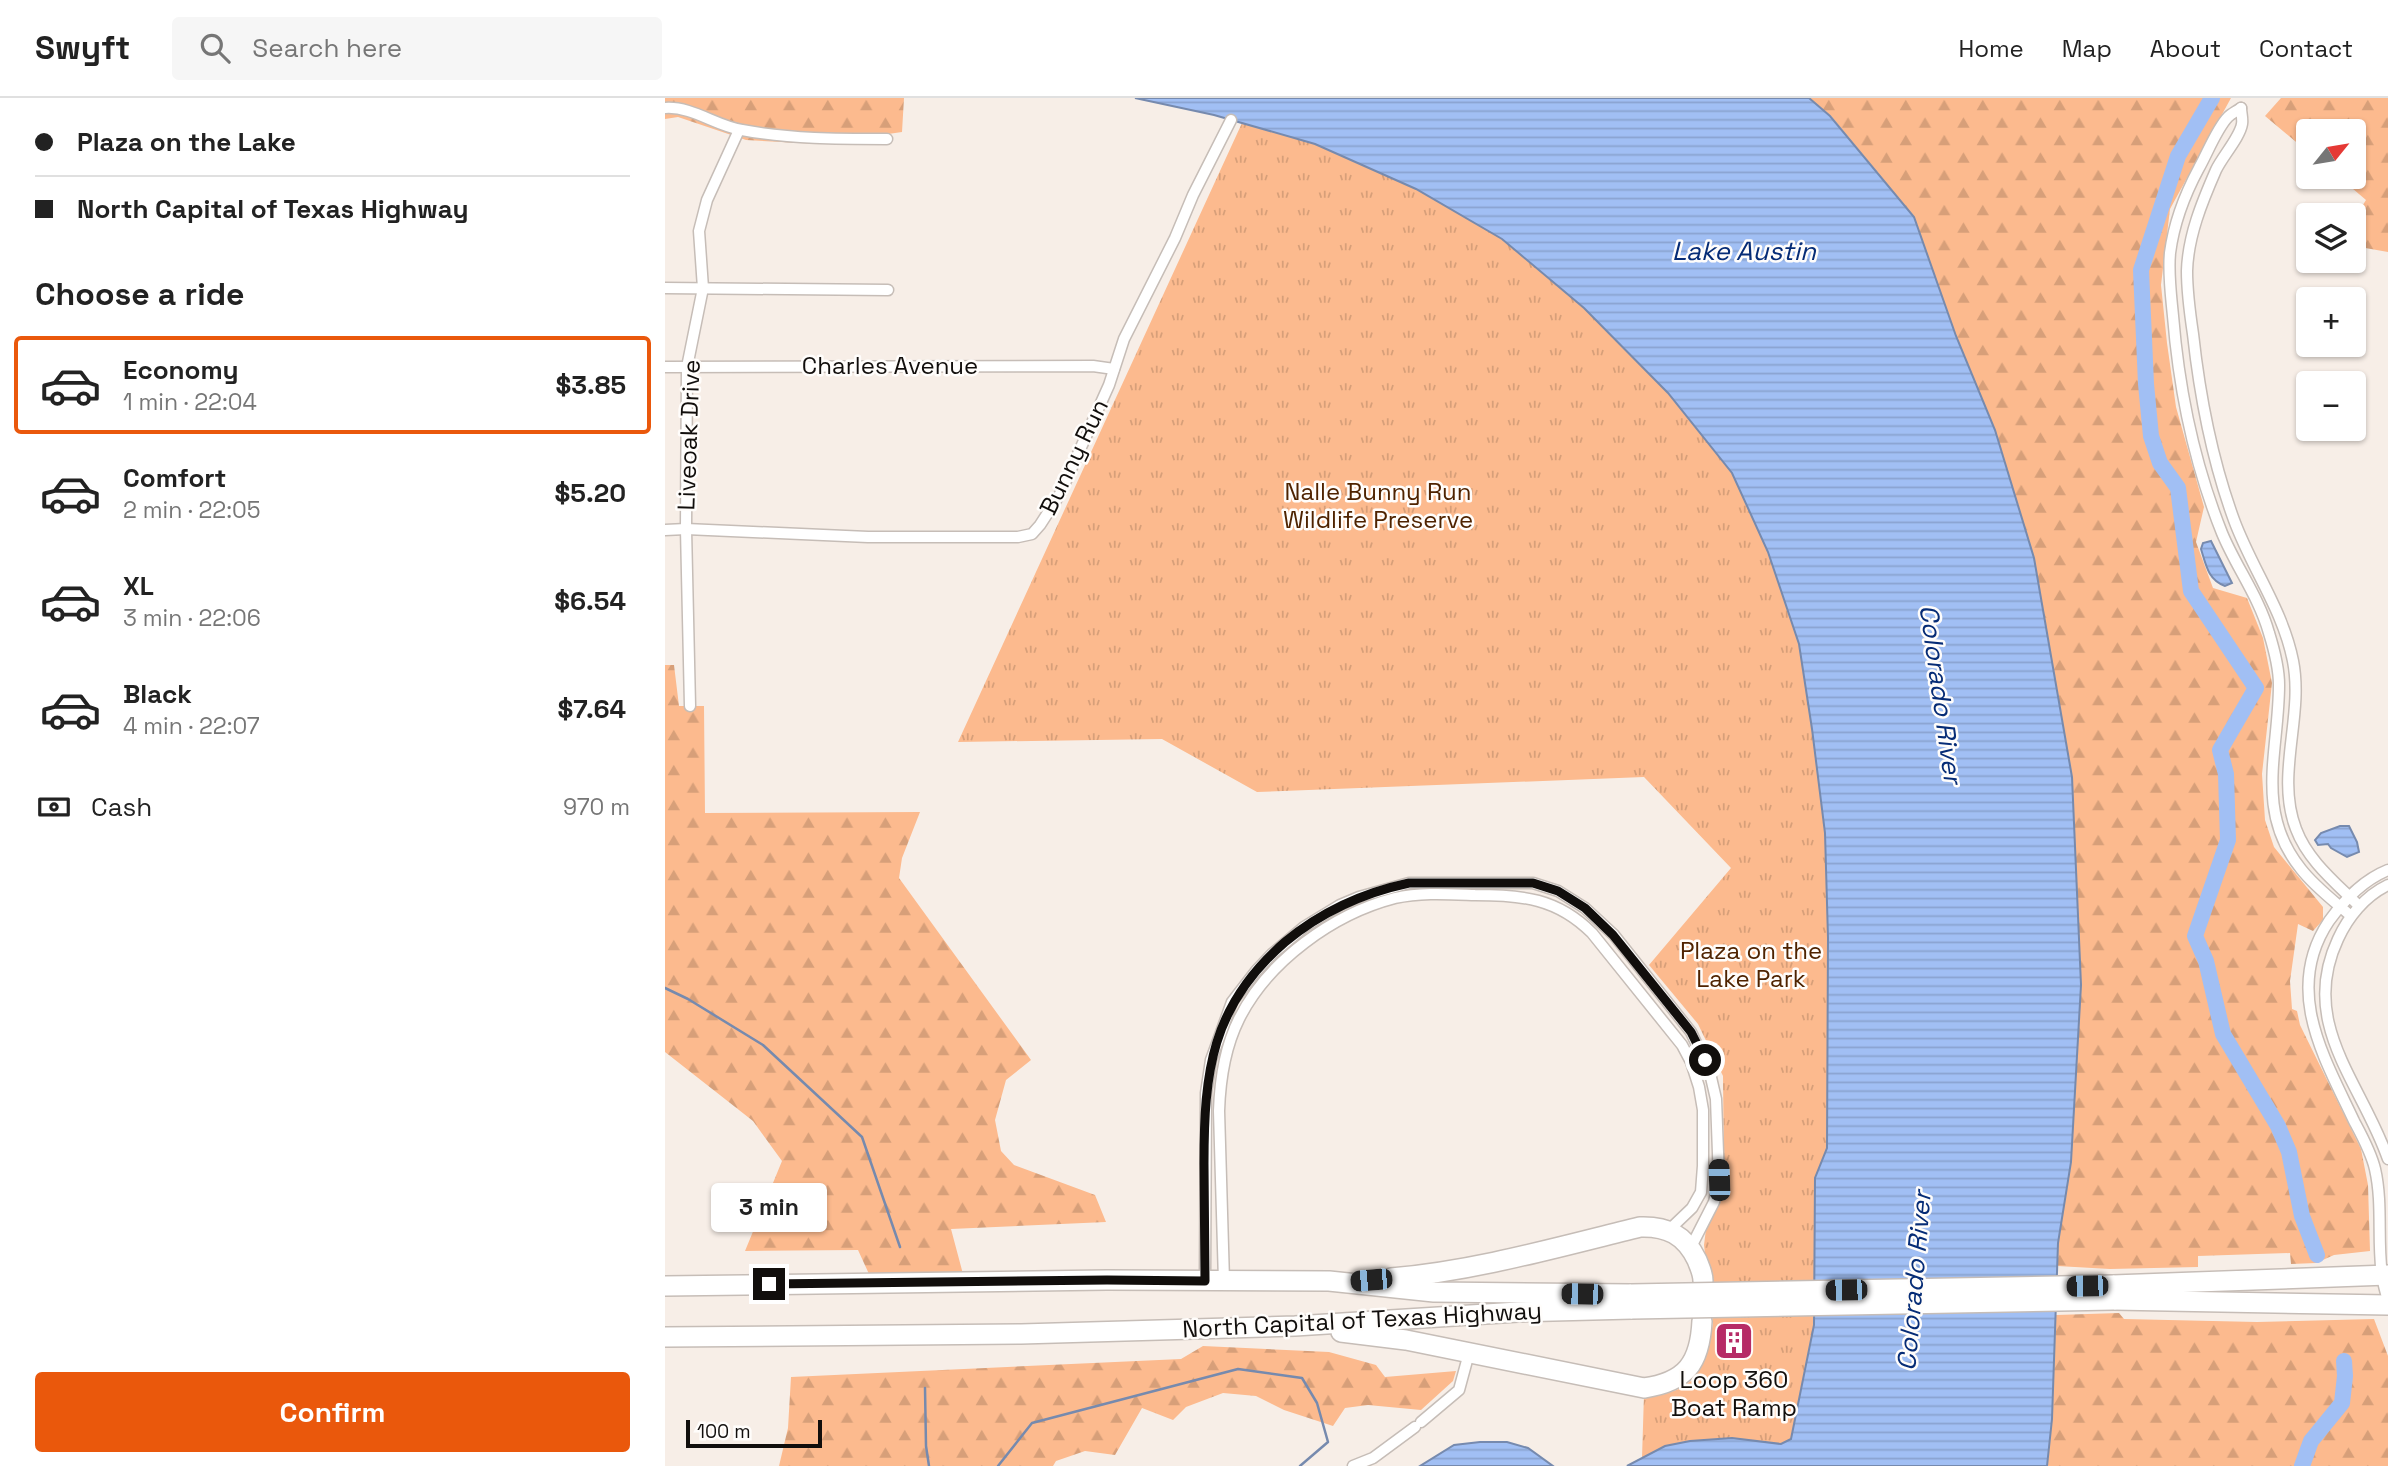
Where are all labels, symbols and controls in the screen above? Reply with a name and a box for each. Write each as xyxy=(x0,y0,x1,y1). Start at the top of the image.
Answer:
search box xyxy=(172,17,662,80)
text: Swyft xyxy=(35,27,130,69)
icon: search xyxy=(196,29,234,67)
text: Search here xyxy=(252,31,402,65)
text: Home xyxy=(1958,33,2024,64)
text: Map xyxy=(2062,33,2112,64)
text: About xyxy=(2150,33,2221,64)
text: Contact xyxy=(2259,33,2353,64)
north arrow xyxy=(2296,119,2366,189)
map controls xyxy=(2296,119,2366,441)
text: Plaza on the Lake xyxy=(77,125,296,159)
text: North Capital of Texas Highway xyxy=(77,192,468,226)
button: layers xyxy=(2296,203,2366,273)
water label: Lake Austin xyxy=(1672,234,1817,268)
text: Choose a ride xyxy=(35,274,245,314)
button: + xyxy=(2296,287,2366,357)
street label: Charles Avenue xyxy=(802,350,978,381)
text: Economy xyxy=(123,353,239,387)
icon: car xyxy=(39,354,102,417)
street label: Liveoak Drive xyxy=(670,359,707,511)
text: $3.85 xyxy=(555,368,626,402)
button: − xyxy=(2296,371,2366,441)
text: 1 min · 22:04 xyxy=(123,387,257,417)
street label: Bunny Run xyxy=(1032,394,1115,520)
text: Comfort xyxy=(123,461,226,495)
icon: car xyxy=(39,462,102,525)
text: $5.20 xyxy=(555,476,626,510)
park label: Nalle Bunny Run Wildlife Preserve xyxy=(1283,476,1473,535)
text: 2 min · 22:05 xyxy=(123,495,261,525)
text: XL xyxy=(123,569,154,603)
icon: car xyxy=(39,570,102,633)
text: $6.54 xyxy=(554,584,626,618)
water label: Colorado River xyxy=(1912,602,1971,789)
text: 3 min · 22:06 xyxy=(123,603,261,633)
text: Black xyxy=(123,677,192,711)
icon: car xyxy=(39,678,102,741)
text: $7.64 xyxy=(558,692,626,726)
text: 4 min · 22:07 xyxy=(123,711,260,741)
icon: cash xyxy=(35,788,73,826)
text: Cash xyxy=(91,790,152,824)
text: 970 m xyxy=(563,792,630,822)
park label: Plaza on the Lake Park xyxy=(1680,935,1822,994)
route start xyxy=(1689,1044,1721,1076)
car xyxy=(1708,1159,1731,1201)
callout: 3 min xyxy=(711,1182,827,1232)
water label: Colorado River xyxy=(1889,1187,1939,1372)
text: 3 min xyxy=(739,1192,799,1222)
route end xyxy=(753,1268,785,1300)
car xyxy=(1350,1268,1393,1292)
car xyxy=(2066,1275,2109,1297)
car xyxy=(1825,1279,1868,1301)
car xyxy=(1561,1283,1604,1305)
street label: North Capital of Texas Highway xyxy=(1181,1295,1543,1344)
building icon: Loop 360 Boat Ramp xyxy=(1713,1320,1755,1362)
place label: Loop 360 Boat Ramp xyxy=(1671,1364,1797,1423)
button: Confirm xyxy=(35,1372,630,1452)
scale bar xyxy=(686,1417,823,1449)
text: 100 m xyxy=(697,1419,751,1444)

